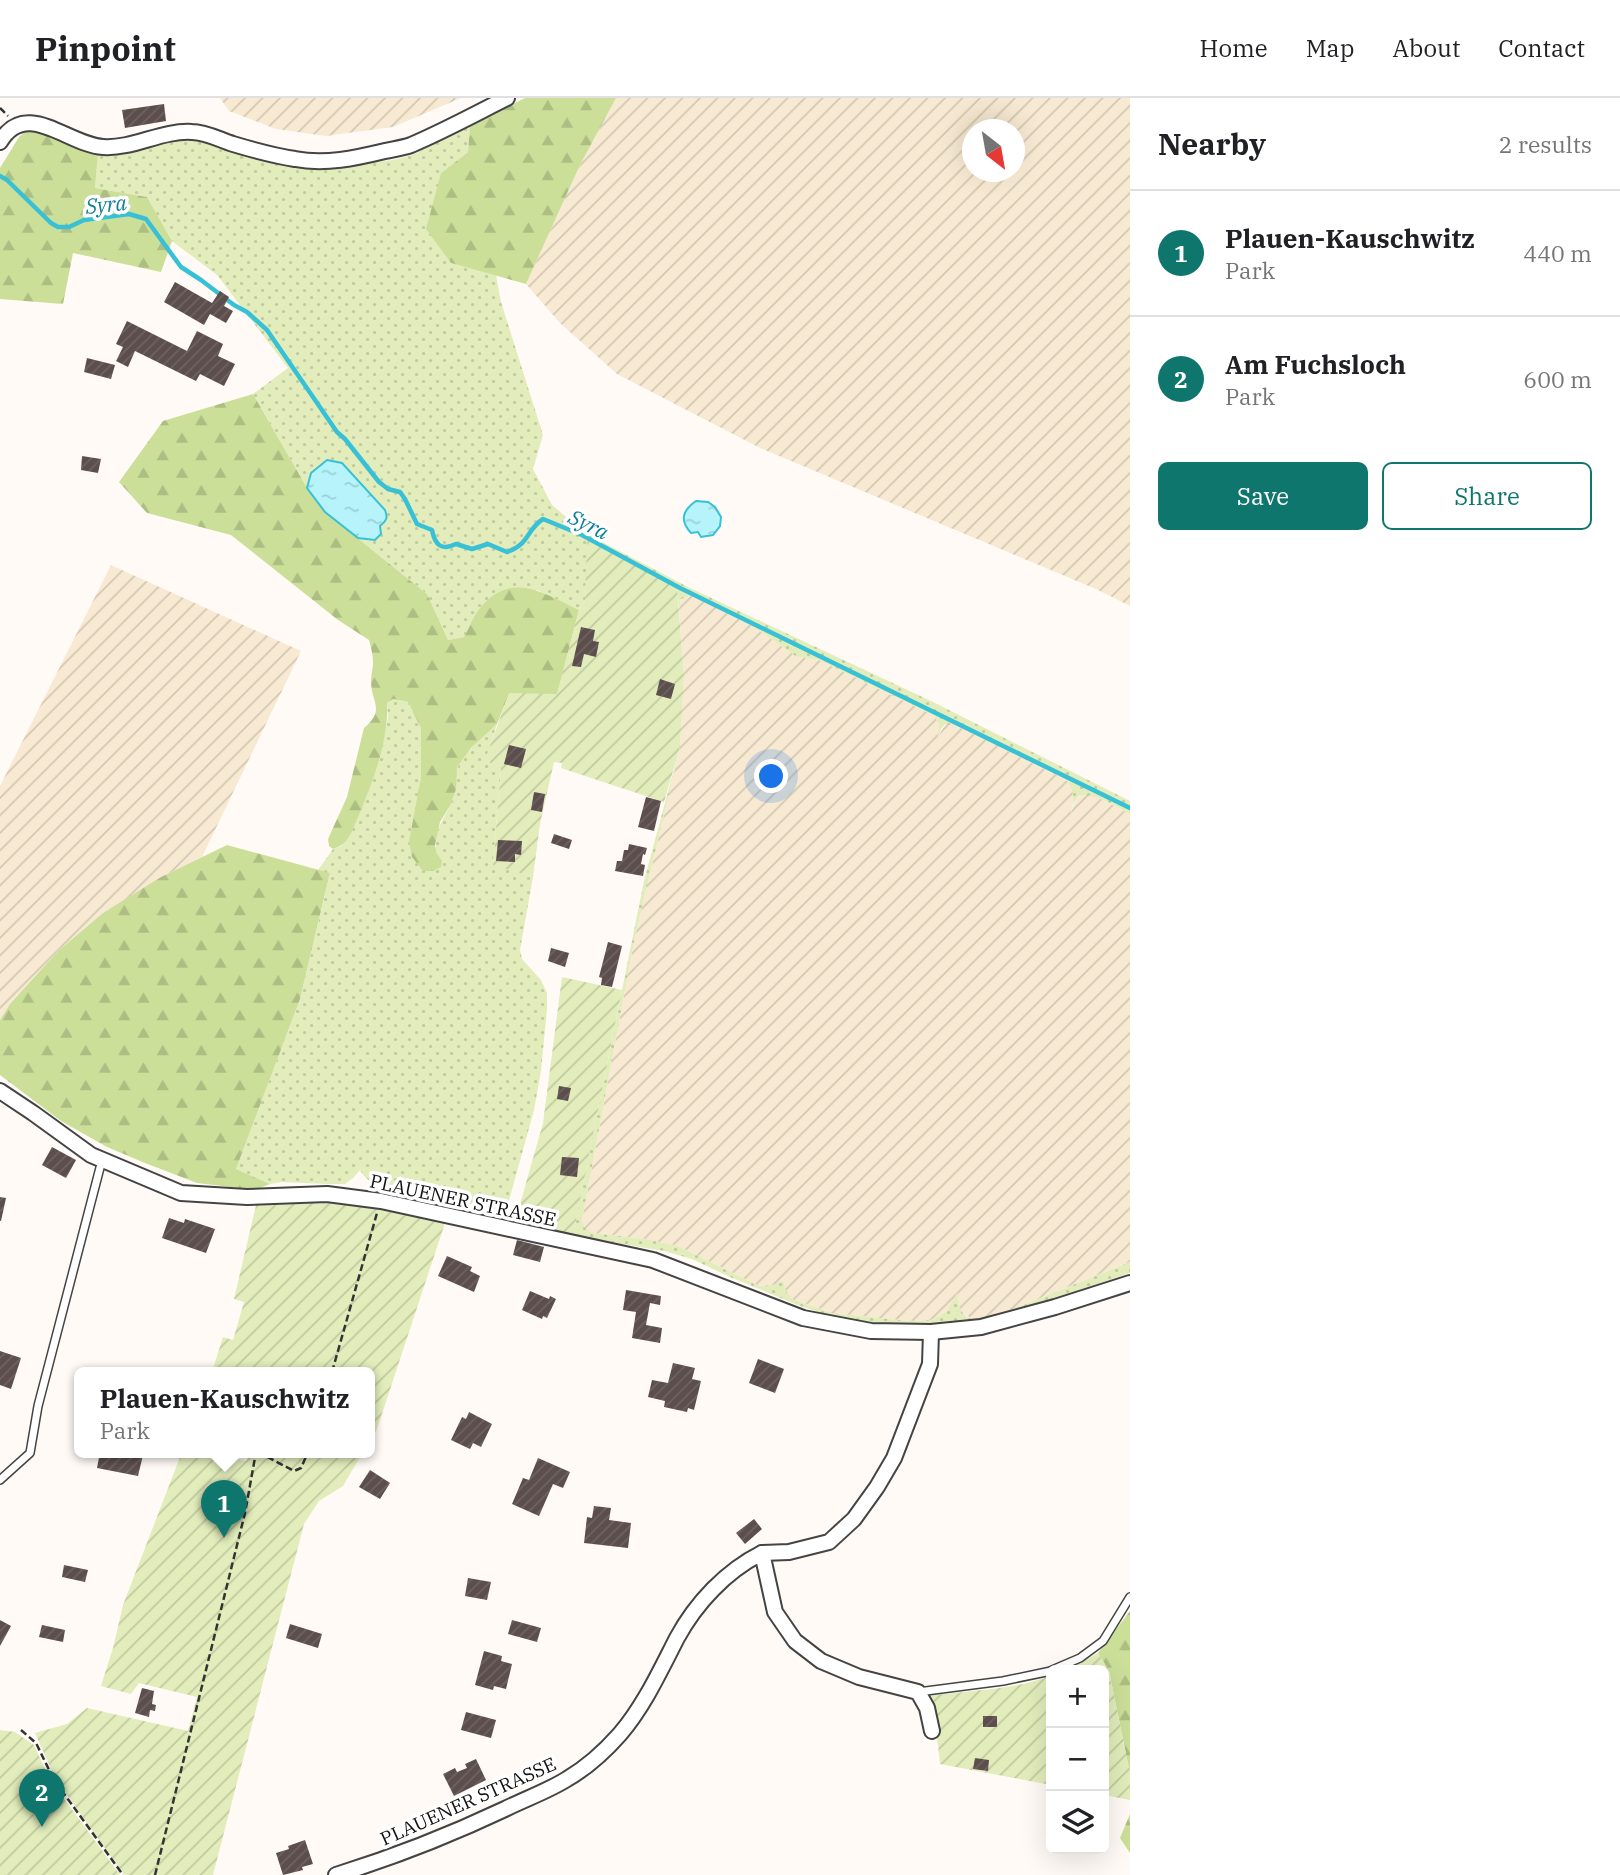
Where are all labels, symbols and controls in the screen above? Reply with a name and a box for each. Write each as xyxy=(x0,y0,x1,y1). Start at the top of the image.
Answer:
text: Pinpoint xyxy=(35,27,176,70)
text: Home xyxy=(1200,32,1268,64)
text: Map xyxy=(1306,32,1354,64)
text: About xyxy=(1392,32,1460,64)
text: Contact xyxy=(1498,32,1585,64)
north arrow xyxy=(962,119,1025,182)
text: Nearby xyxy=(1158,124,1266,163)
text: 2 results xyxy=(1499,129,1592,159)
water label: Syra xyxy=(83,188,129,220)
text: Plauen-Kauschwitz xyxy=(1225,221,1475,255)
text: 1 xyxy=(1174,238,1188,268)
text: 440 m xyxy=(1523,238,1592,268)
text: Park xyxy=(1225,255,1275,285)
text: Am Fuchsloch xyxy=(1225,347,1406,381)
text: 2 xyxy=(1174,364,1188,394)
text: 600 m xyxy=(1523,364,1592,394)
text: Park xyxy=(1225,381,1275,411)
button: Save xyxy=(1158,462,1368,530)
button: Share xyxy=(1382,462,1592,530)
water label: Syra xyxy=(563,502,614,546)
your location xyxy=(754,759,788,793)
street label: PLAUENER STRASSE xyxy=(368,1169,558,1231)
popup xyxy=(74,1367,375,1458)
text: Plauen-Kauschwitz xyxy=(100,1381,349,1415)
text: Park xyxy=(100,1415,150,1445)
pin: 1 xyxy=(201,1480,247,1538)
map controls xyxy=(1046,1665,1109,1854)
button: + xyxy=(1046,1665,1109,1728)
button: − xyxy=(1046,1728,1109,1791)
street label: PLAUENER STRASSE xyxy=(376,1751,560,1851)
pin: 2 xyxy=(19,1769,65,1827)
button: layers xyxy=(1046,1791,1109,1854)

